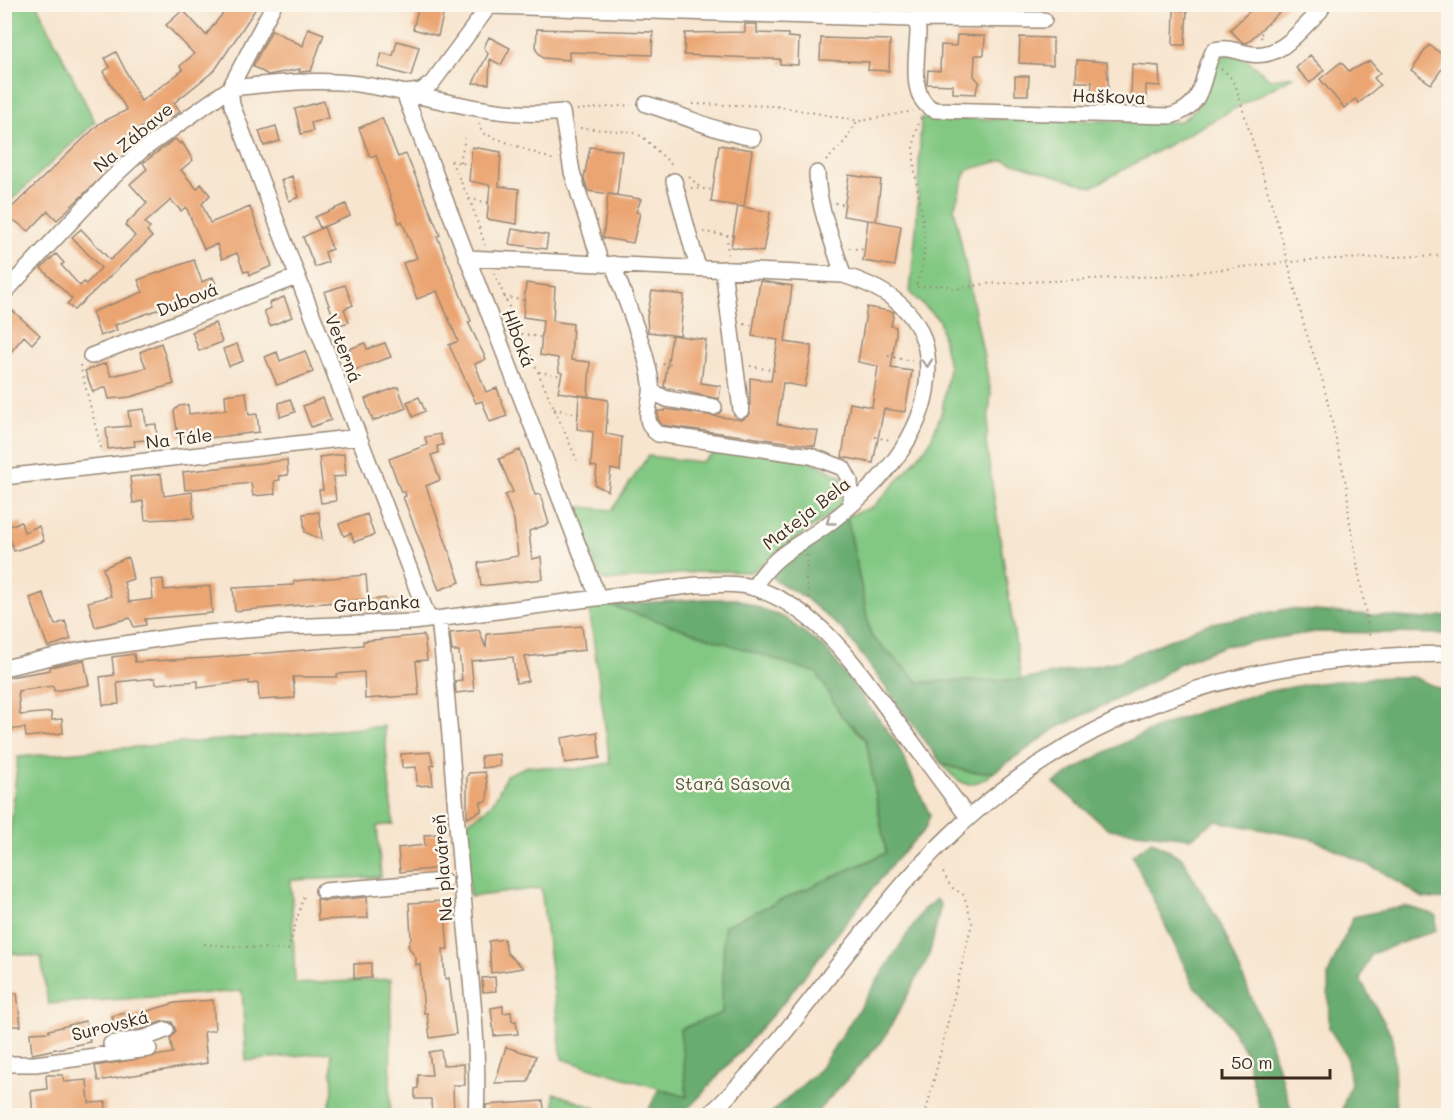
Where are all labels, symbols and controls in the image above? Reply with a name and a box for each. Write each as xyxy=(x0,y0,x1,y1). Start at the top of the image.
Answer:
street label: Haškova xyxy=(1072,83,1146,109)
street label: Na Zábave xyxy=(88,97,178,177)
street label: Dubová xyxy=(153,276,221,322)
street label: Hlboká xyxy=(497,306,541,370)
street label: Veterná xyxy=(320,310,368,386)
one-way arrow xyxy=(920,358,933,367)
street label: Na Tále xyxy=(144,422,214,454)
street label: Mateja Bela xyxy=(757,471,855,555)
one-way arrow xyxy=(825,514,836,525)
street label: Garbanka xyxy=(333,589,421,617)
park label: Stará Sásová xyxy=(675,771,791,795)
street label: Na plaváreň xyxy=(426,814,458,922)
street label: Surovská xyxy=(69,1004,151,1046)
scale bar xyxy=(1222,1042,1330,1080)
text: 50 m xyxy=(1231,1050,1273,1074)

